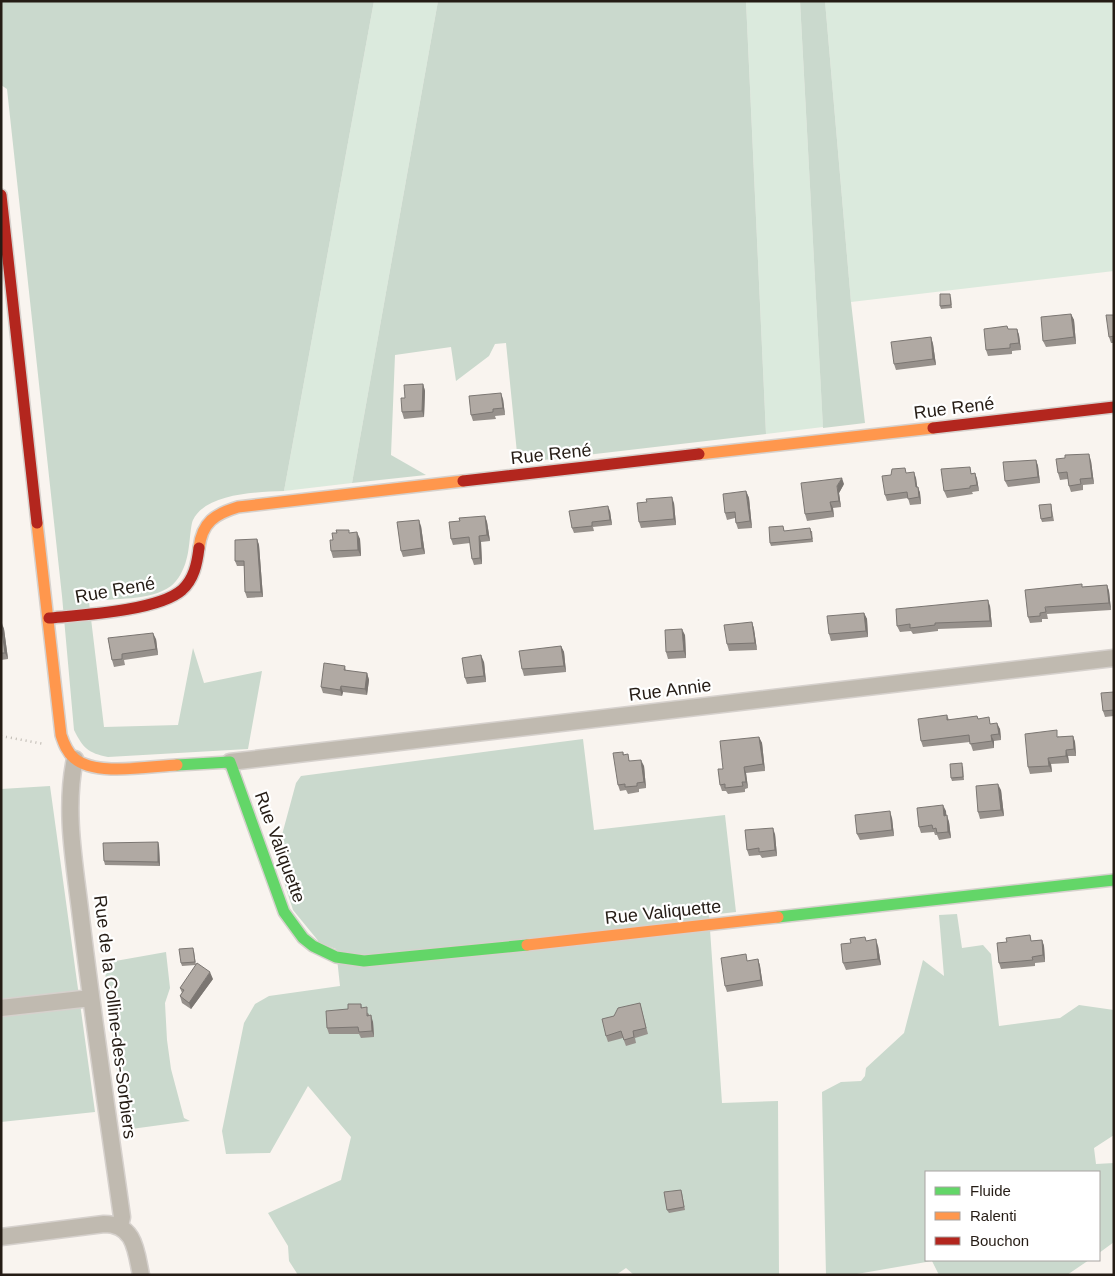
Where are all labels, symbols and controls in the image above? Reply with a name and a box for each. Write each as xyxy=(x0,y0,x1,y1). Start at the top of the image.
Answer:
street label: Rue René xyxy=(913,393,995,423)
street label: Rue René xyxy=(510,440,592,468)
street label: Rue René xyxy=(73,573,157,607)
street label: Rue Annie xyxy=(628,675,712,705)
street label: Rue Valiquette xyxy=(251,789,309,905)
street label: Rue de la Colline-des-Sorbiers xyxy=(90,894,140,1140)
street label: Rue Valiquette xyxy=(604,896,722,928)
legend xyxy=(925,1171,1100,1261)
text: Fluide xyxy=(970,1182,1011,1199)
text: Ralenti xyxy=(970,1207,1017,1224)
text: Bouchon xyxy=(970,1232,1029,1249)

